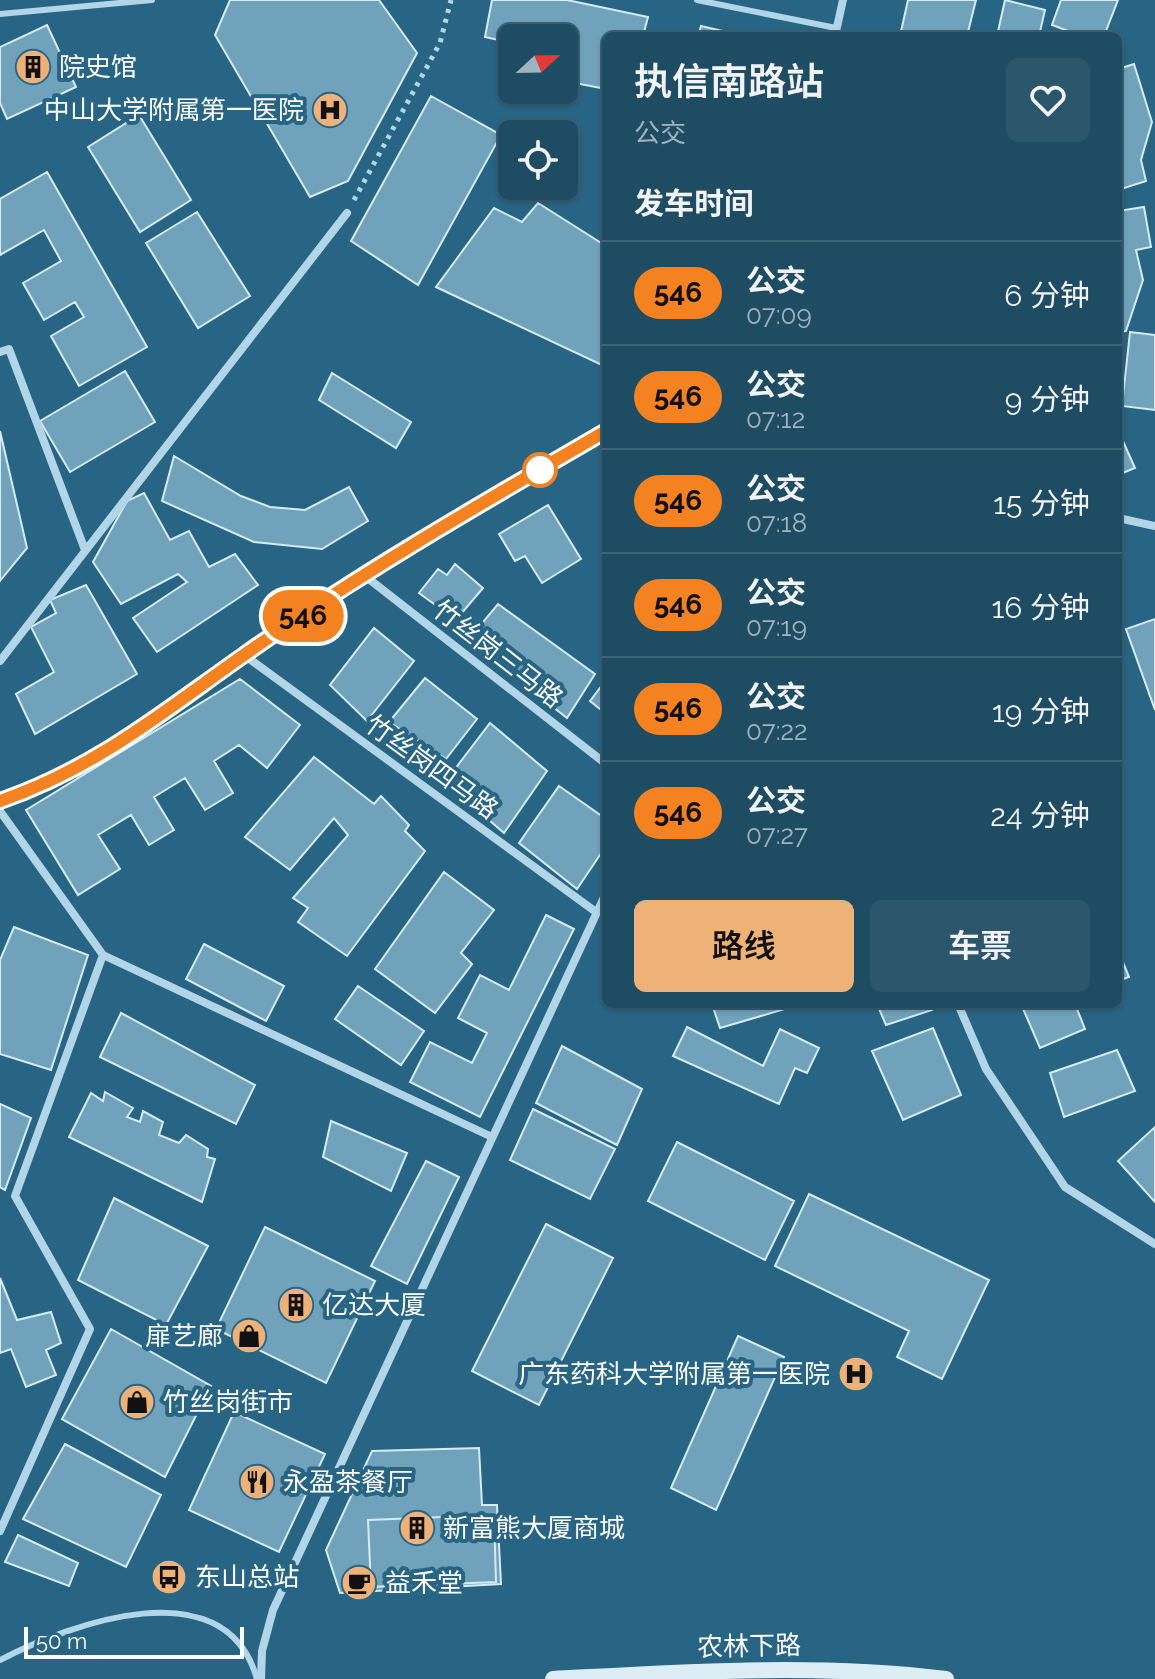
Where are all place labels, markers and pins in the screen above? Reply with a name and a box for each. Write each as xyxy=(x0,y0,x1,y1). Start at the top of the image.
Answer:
building icon: 院史馆 xyxy=(14,48,52,86)
place label: 院史馆 xyxy=(59,52,137,82)
hospital icon: 中山大学附属第一医院 xyxy=(311,91,349,129)
place label: 中山大学附属第一医院 xyxy=(44,95,304,125)
unlabelled marker xyxy=(523,453,557,487)
building icon: 亿达大厦 xyxy=(277,1286,315,1324)
place label: 亿达大厦 xyxy=(322,1290,426,1320)
shop icon: 扉艺廊 xyxy=(230,1317,268,1355)
place label: 扉艺廊 xyxy=(145,1321,223,1351)
hospital icon: 广东药科大学附属第一医院 xyxy=(837,1355,875,1393)
place label: 广东药科大学附属第一医院 xyxy=(518,1359,830,1389)
shop icon: 竹丝岗街市 xyxy=(118,1383,156,1421)
place label: 竹丝岗街市 xyxy=(163,1387,293,1417)
restaurant icon: 永盈茶餐厅 xyxy=(238,1463,276,1501)
place label: 永盈茶餐厅 xyxy=(283,1467,413,1497)
building icon: 新富熊大厦商城 xyxy=(398,1509,436,1547)
place label: 新富熊大厦商城 xyxy=(443,1513,625,1543)
bus stop icon: 东山总站 xyxy=(150,1558,188,1596)
place label: 东山总站 xyxy=(195,1562,299,1592)
cafe icon: 益禾堂 xyxy=(340,1564,378,1602)
place label: 益禾堂 xyxy=(385,1568,463,1598)

